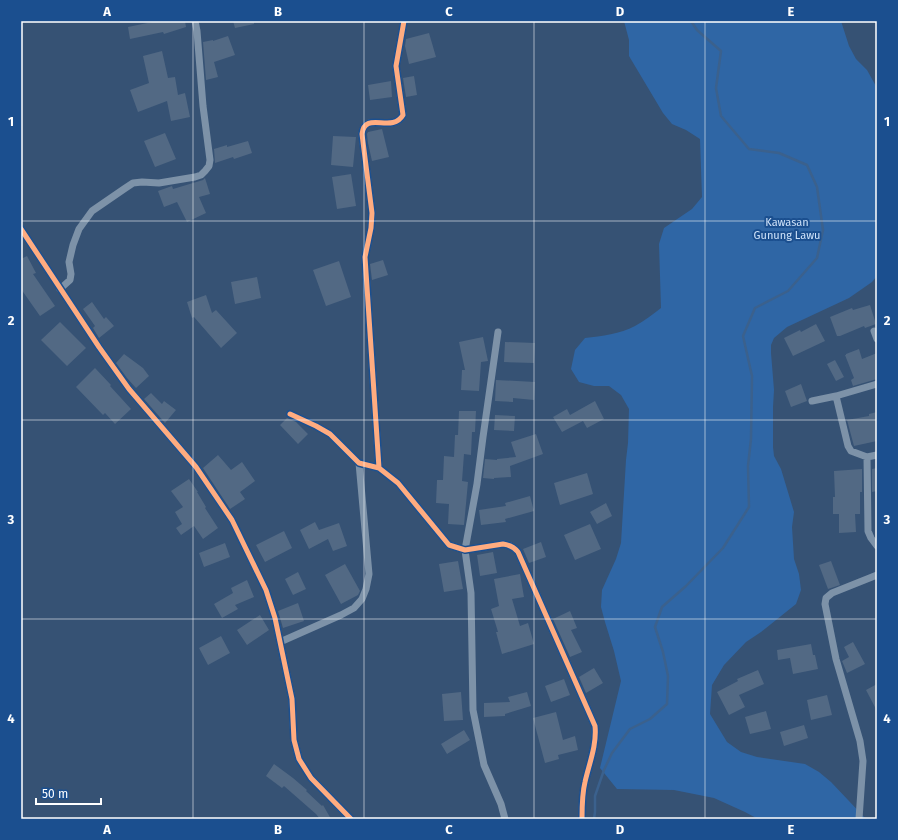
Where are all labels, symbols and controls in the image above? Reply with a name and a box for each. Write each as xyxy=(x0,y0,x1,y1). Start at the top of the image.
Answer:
text: A xyxy=(102,4,111,19)
text: B xyxy=(274,4,282,19)
text: C xyxy=(445,4,453,19)
text: D xyxy=(616,4,625,19)
text: E xyxy=(788,4,795,19)
text: 1 xyxy=(8,114,14,129)
text: 1 xyxy=(884,114,890,129)
park label: Kawasan Gunung Lawu xyxy=(754,216,820,242)
text: 2 xyxy=(8,313,15,328)
text: 2 xyxy=(884,313,891,328)
text: 3 xyxy=(7,512,15,527)
text: 3 xyxy=(883,512,891,527)
text: 4 xyxy=(7,711,15,726)
text: 4 xyxy=(883,711,891,726)
scale bar xyxy=(36,780,101,806)
text: 50 m xyxy=(42,787,68,801)
text: A xyxy=(102,822,111,837)
text: B xyxy=(274,822,282,837)
text: C xyxy=(445,822,453,837)
text: D xyxy=(616,822,625,837)
text: E xyxy=(788,822,795,837)

